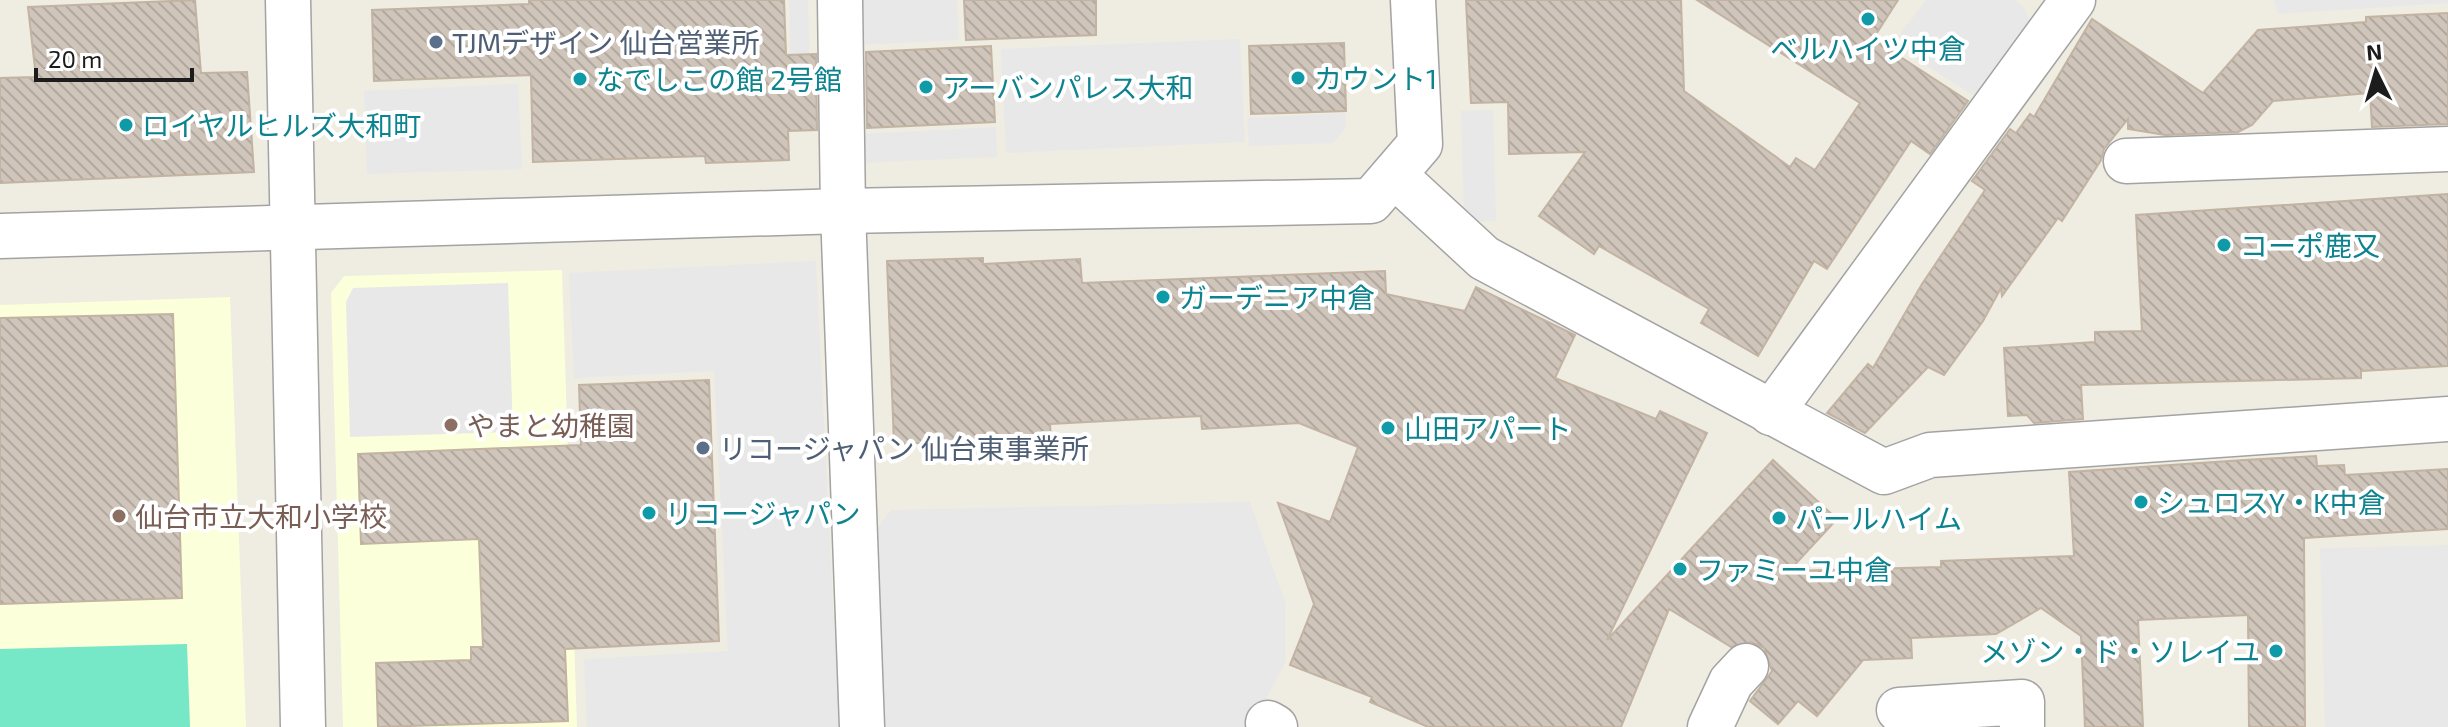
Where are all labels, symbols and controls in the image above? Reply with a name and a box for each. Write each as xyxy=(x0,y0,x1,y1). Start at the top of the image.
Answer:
marker: ベルハイツ中倉 xyxy=(1859,10,1877,28)
place label: TJMデザイン 仙台営業所 xyxy=(452,25,760,59)
place label: ベルハイツ中倉 xyxy=(1770,31,1966,65)
scale bar xyxy=(36,32,192,82)
north arrow xyxy=(2336,32,2416,112)
marker: TJMデザイン 仙台営業所 xyxy=(427,33,445,51)
text: N xyxy=(2365,37,2383,65)
text: 20 m xyxy=(48,44,102,73)
place label: カウント1 xyxy=(1314,61,1437,95)
place label: なでしこの館 2号館 xyxy=(596,62,842,96)
marker: カウント1 xyxy=(1289,69,1307,87)
marker: なでしこの館 2号館 xyxy=(571,70,589,88)
place label: アーバンパレス大和 xyxy=(942,70,1193,104)
marker: アーバンパレス大和 xyxy=(917,78,935,96)
place label: ロイヤルヒルズ大和町 xyxy=(142,108,421,142)
marker: ロイヤルヒルズ大和町 xyxy=(117,116,135,134)
place label: コーポ鹿又 xyxy=(2240,228,2380,262)
marker: コーポ鹿又 xyxy=(2215,236,2233,254)
place label: ガーデニア中倉 xyxy=(1179,280,1375,314)
marker: ガーデニア中倉 xyxy=(1154,288,1172,306)
place label: やまと幼稚園 xyxy=(467,408,635,442)
place label: 山田アパート xyxy=(1404,411,1571,445)
marker: やまと幼稚園 xyxy=(442,416,460,434)
marker: 山田アパート xyxy=(1379,419,1397,437)
place label: リコージャパン 仙台東事業所 xyxy=(719,431,1089,465)
marker: リコージャパン 仙台東事業所 xyxy=(694,439,712,457)
place label: シュロスY・K中倉 xyxy=(2157,485,2385,519)
marker: シュロスY・K中倉 xyxy=(2132,493,2150,511)
place label: リコージャパン xyxy=(665,496,860,530)
place label: 仙台市立大和小学校 xyxy=(135,499,387,533)
place label: パールハイム xyxy=(1795,501,1962,535)
marker: リコージャパン xyxy=(640,504,658,522)
marker: 仙台市立大和小学校 xyxy=(110,507,128,525)
marker: パールハイム xyxy=(1770,509,1788,527)
place label: ファミーユ中倉 xyxy=(1696,552,1892,586)
marker: ファミーユ中倉 xyxy=(1671,560,1689,578)
place label: メゾン・ド・ソレイユ xyxy=(1981,634,2260,668)
marker: メゾン・ド・ソレイユ xyxy=(2267,642,2285,660)

